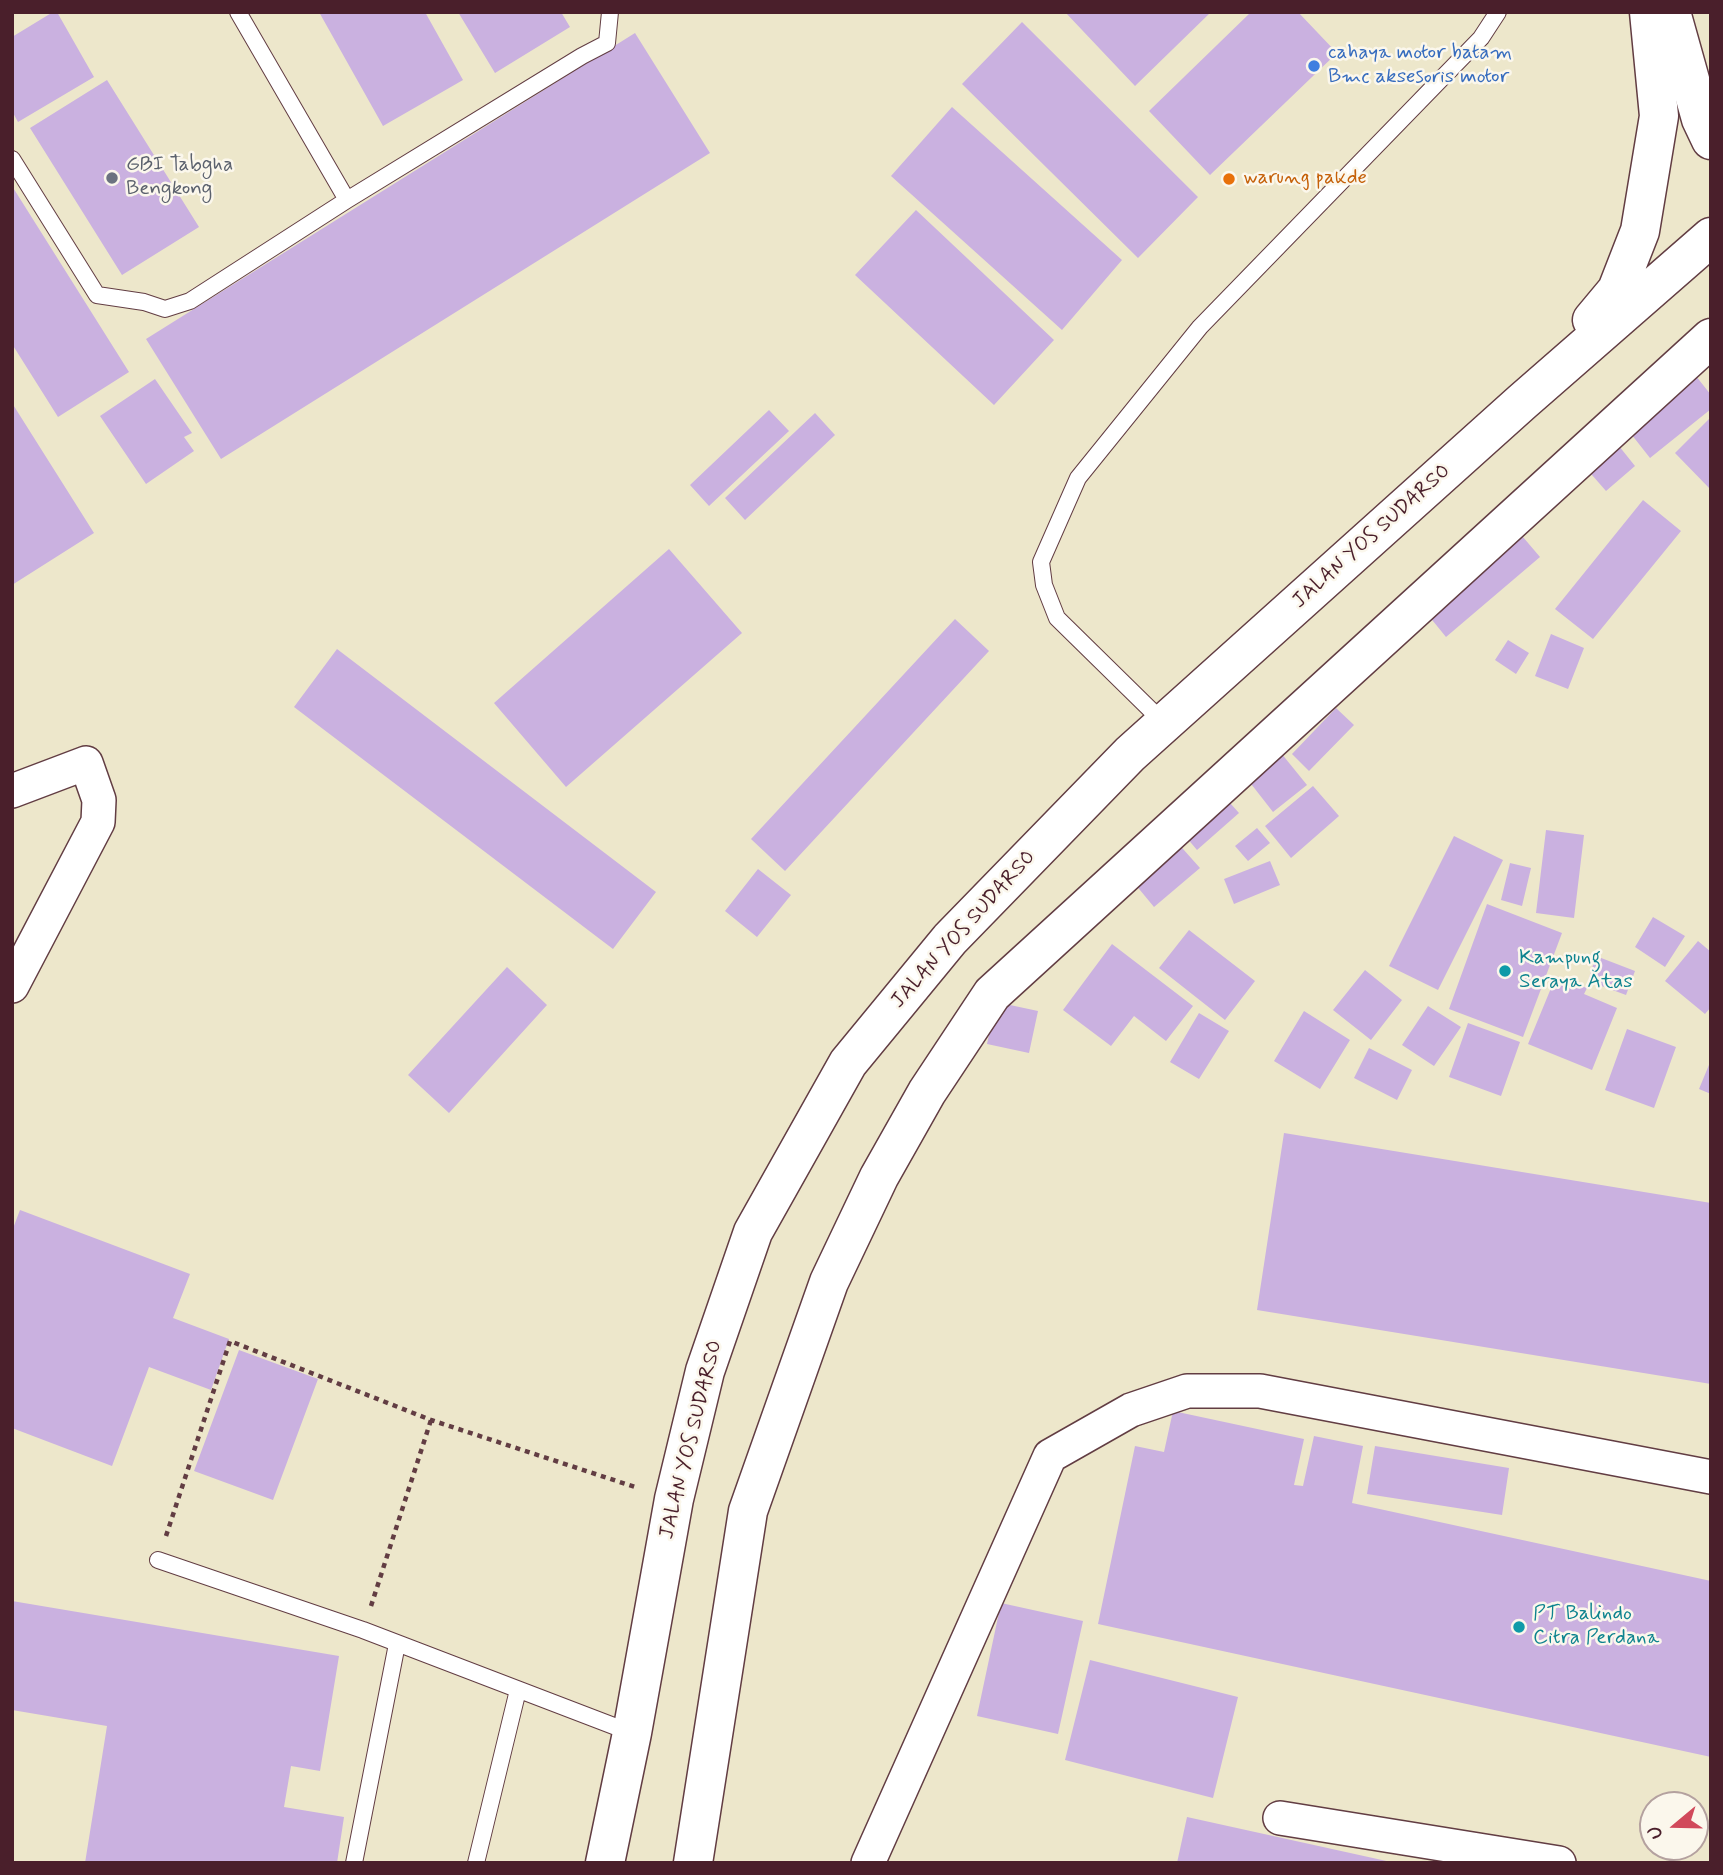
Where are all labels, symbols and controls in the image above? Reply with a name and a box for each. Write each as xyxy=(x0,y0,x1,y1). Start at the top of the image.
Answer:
place label: cahaya motor batam Bmc aksesoris motor xyxy=(1328,41,1512,91)
marker: cahaya motor batam Bmc aksesoris motor xyxy=(1306,58,1322,74)
place label: GBI Tabgha Bengkong xyxy=(126,153,233,203)
place label: warung pakde xyxy=(1243,166,1367,192)
marker: GBI Tabgha Bengkong xyxy=(104,170,120,186)
marker: warung pakde xyxy=(1221,171,1237,187)
street label: JALAN YOS SUDARSO xyxy=(1288,459,1456,615)
street label: JALAN YOS SUDARSO xyxy=(886,846,1042,1014)
place label: Kampung Seraya Atas xyxy=(1519,946,1633,996)
marker: Kampung Seraya Atas xyxy=(1497,963,1513,979)
street label: JALAN YOS SUDARSO xyxy=(655,1338,729,1542)
place label: PT Balindo Citra Perdana xyxy=(1533,1602,1659,1652)
marker: PT Balindo Citra Perdana xyxy=(1511,1619,1527,1635)
north arrow xyxy=(1639,1791,1709,1861)
text: U xyxy=(1642,1822,1669,1842)

